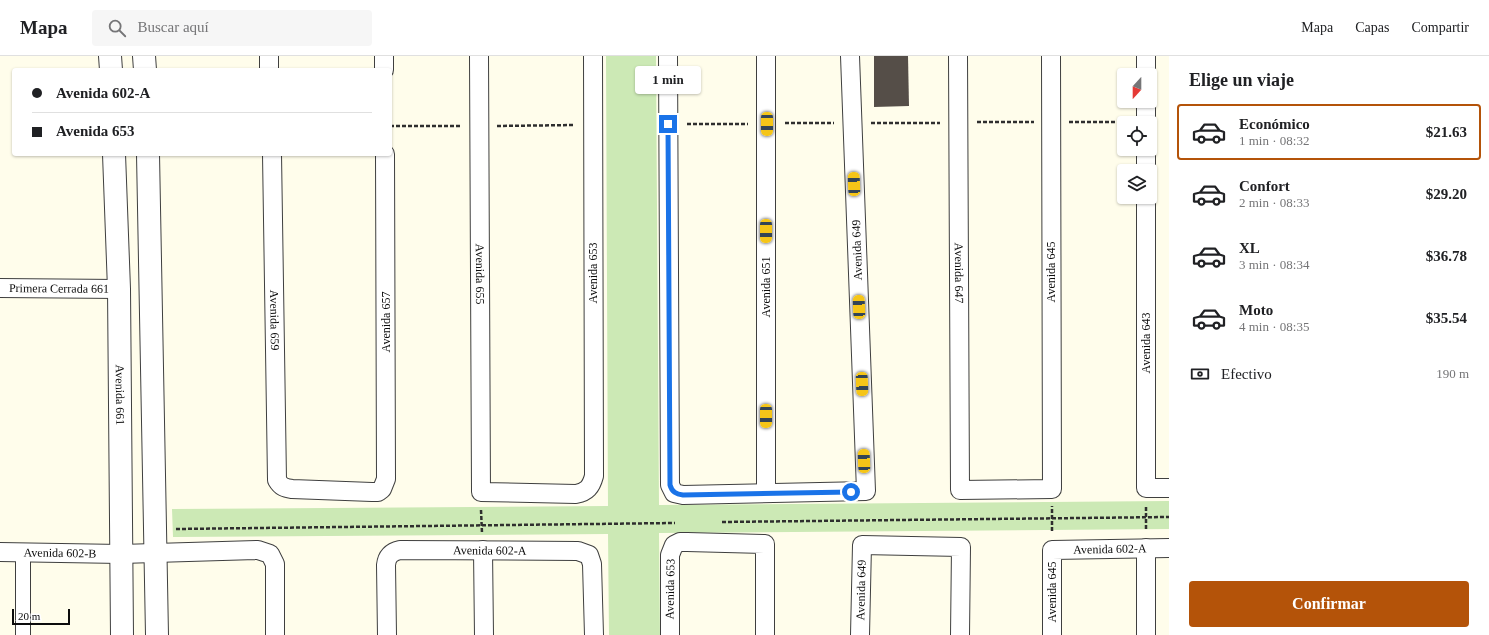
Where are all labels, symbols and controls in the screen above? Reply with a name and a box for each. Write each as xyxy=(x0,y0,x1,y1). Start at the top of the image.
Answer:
search box xyxy=(92,10,372,46)
text: Mapa xyxy=(20,17,68,38)
icon: search xyxy=(106,17,128,39)
text: Buscar aquí xyxy=(138,19,209,35)
text: Mapa xyxy=(1301,20,1333,35)
text: Capas xyxy=(1355,20,1389,35)
text: Compartir xyxy=(1411,20,1469,35)
callout: 1 min xyxy=(635,66,701,94)
north arrow xyxy=(1117,68,1157,108)
map controls xyxy=(1117,68,1157,204)
text: Elige un viaje xyxy=(1189,70,1294,90)
text: 1 min xyxy=(652,72,684,87)
text: Avenida 602-A xyxy=(56,85,150,101)
car xyxy=(761,112,773,136)
icon: car xyxy=(1191,114,1227,150)
route end xyxy=(659,115,677,133)
button: locate xyxy=(1117,116,1157,156)
text: Económico xyxy=(1239,116,1310,132)
text: Avenida 653 xyxy=(56,123,134,139)
text: $21.63 xyxy=(1426,124,1467,140)
text: 1 min · 08:32 xyxy=(1239,133,1309,148)
button: layers xyxy=(1117,164,1157,204)
car xyxy=(848,172,860,196)
icon: car xyxy=(1191,176,1227,212)
text: Confort xyxy=(1239,178,1290,194)
text: $29.20 xyxy=(1426,186,1467,202)
text: 2 min · 08:33 xyxy=(1239,195,1309,210)
car xyxy=(760,219,772,243)
street label: Avenida 649 xyxy=(849,219,865,281)
icon: car xyxy=(1191,238,1227,274)
text: XL xyxy=(1239,240,1260,256)
street label: Avenida 645 xyxy=(1044,242,1058,302)
street label: Avenida 653 xyxy=(586,243,600,303)
street label: Avenida 647 xyxy=(952,243,966,303)
street label: Avenida 655 xyxy=(473,244,487,304)
text: $36.78 xyxy=(1426,248,1467,264)
street label: Avenida 651 xyxy=(759,257,773,317)
text: 3 min · 08:34 xyxy=(1239,257,1309,272)
street label: Primera Cerrada 661 xyxy=(9,281,109,296)
street label: Avenida 659 xyxy=(267,289,282,350)
street label: Avenida 657 xyxy=(379,292,393,352)
car xyxy=(853,295,865,319)
icon: car xyxy=(1191,300,1227,336)
text: Moto xyxy=(1239,302,1273,318)
text: $35.54 xyxy=(1426,310,1467,326)
street label: Avenida 643 xyxy=(1139,313,1153,373)
text: 4 min · 08:35 xyxy=(1239,319,1309,334)
icon: cash xyxy=(1189,363,1211,385)
street label: Avenida 661 xyxy=(113,364,127,425)
text: Efectivo xyxy=(1221,366,1272,382)
text: 190 m xyxy=(1436,366,1469,381)
car xyxy=(856,372,868,396)
car xyxy=(760,404,772,428)
car xyxy=(858,449,870,473)
route start xyxy=(842,483,860,501)
street label: Avenida 602-A xyxy=(1073,541,1147,557)
street label: Avenida 602-A xyxy=(453,543,527,558)
street label: Avenida 602-B xyxy=(23,545,97,561)
street label: Avenida 653 xyxy=(662,558,678,620)
street label: Avenida 649 xyxy=(853,559,869,621)
street label: Avenida 645 xyxy=(1045,562,1059,622)
button: Confirmar xyxy=(1189,581,1469,627)
scale bar xyxy=(12,607,70,626)
text: 20 m xyxy=(18,610,40,622)

